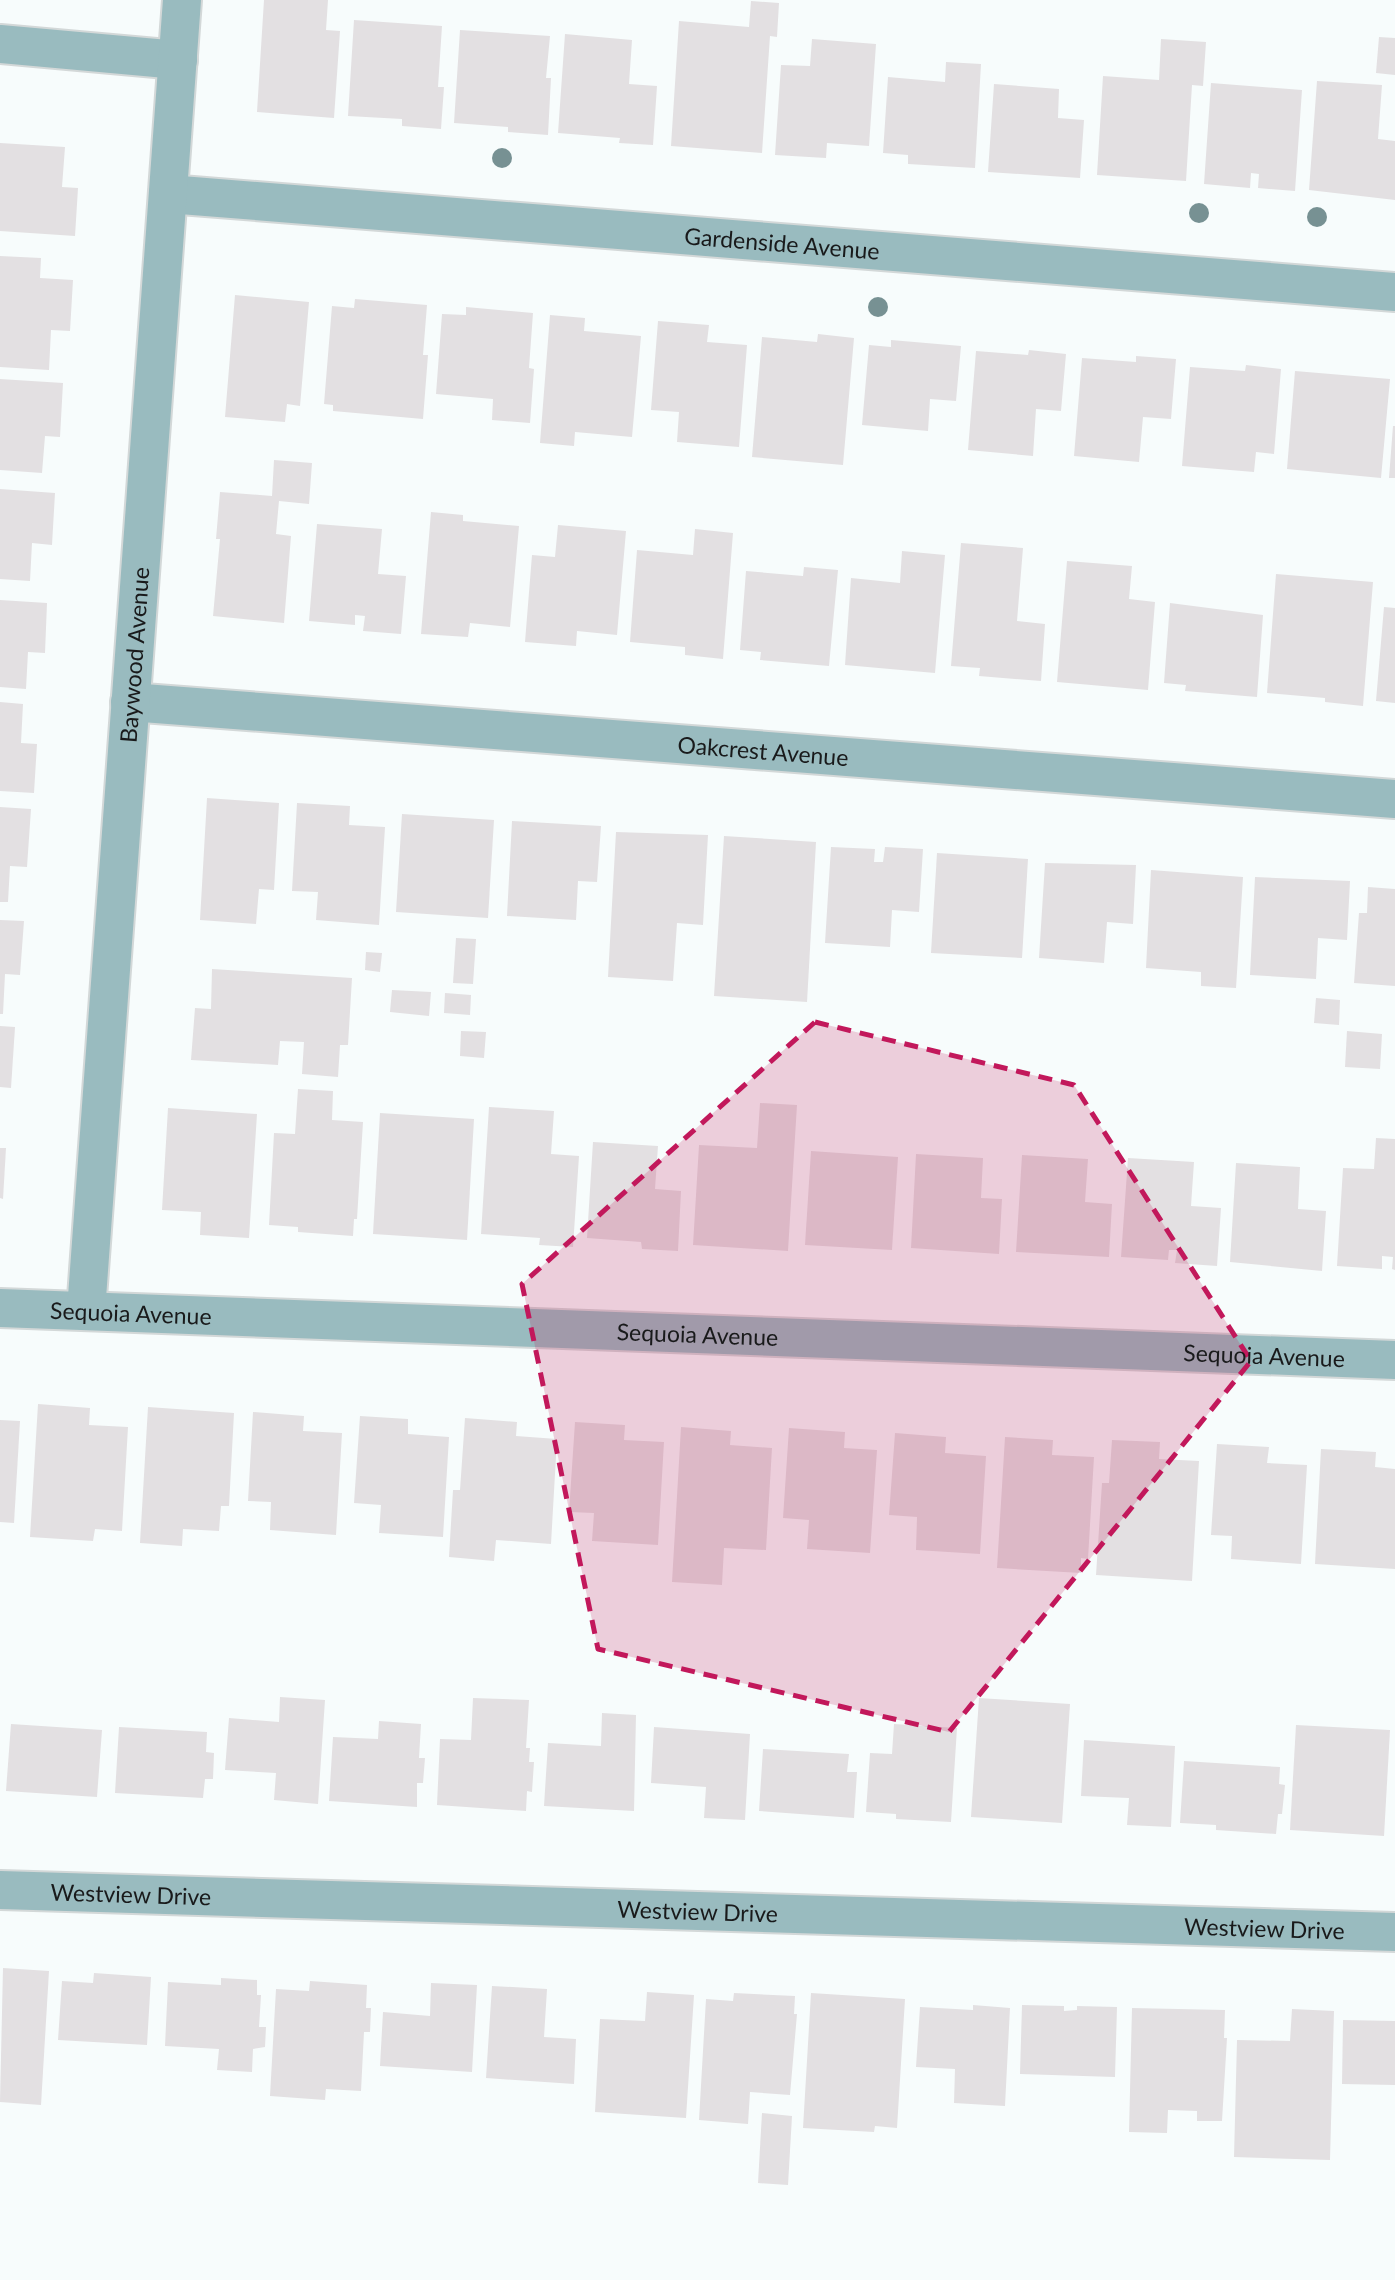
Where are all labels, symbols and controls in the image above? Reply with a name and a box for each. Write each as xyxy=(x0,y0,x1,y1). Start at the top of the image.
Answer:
street label: Gardenside Avenue xyxy=(683,221,881,265)
street label: Baywood Avenue xyxy=(114,566,154,743)
street label: Oakcrest Avenue xyxy=(677,730,850,771)
street label: Sequoia Avenue xyxy=(50,1296,212,1330)
street label: Sequoia Avenue xyxy=(616,1317,779,1351)
street label: Sequoia Avenue xyxy=(1183,1338,1345,1372)
street label: Westview Drive xyxy=(50,1878,212,1910)
street label: Westview Drive xyxy=(617,1895,778,1927)
street label: Westview Drive xyxy=(1184,1912,1345,1944)

